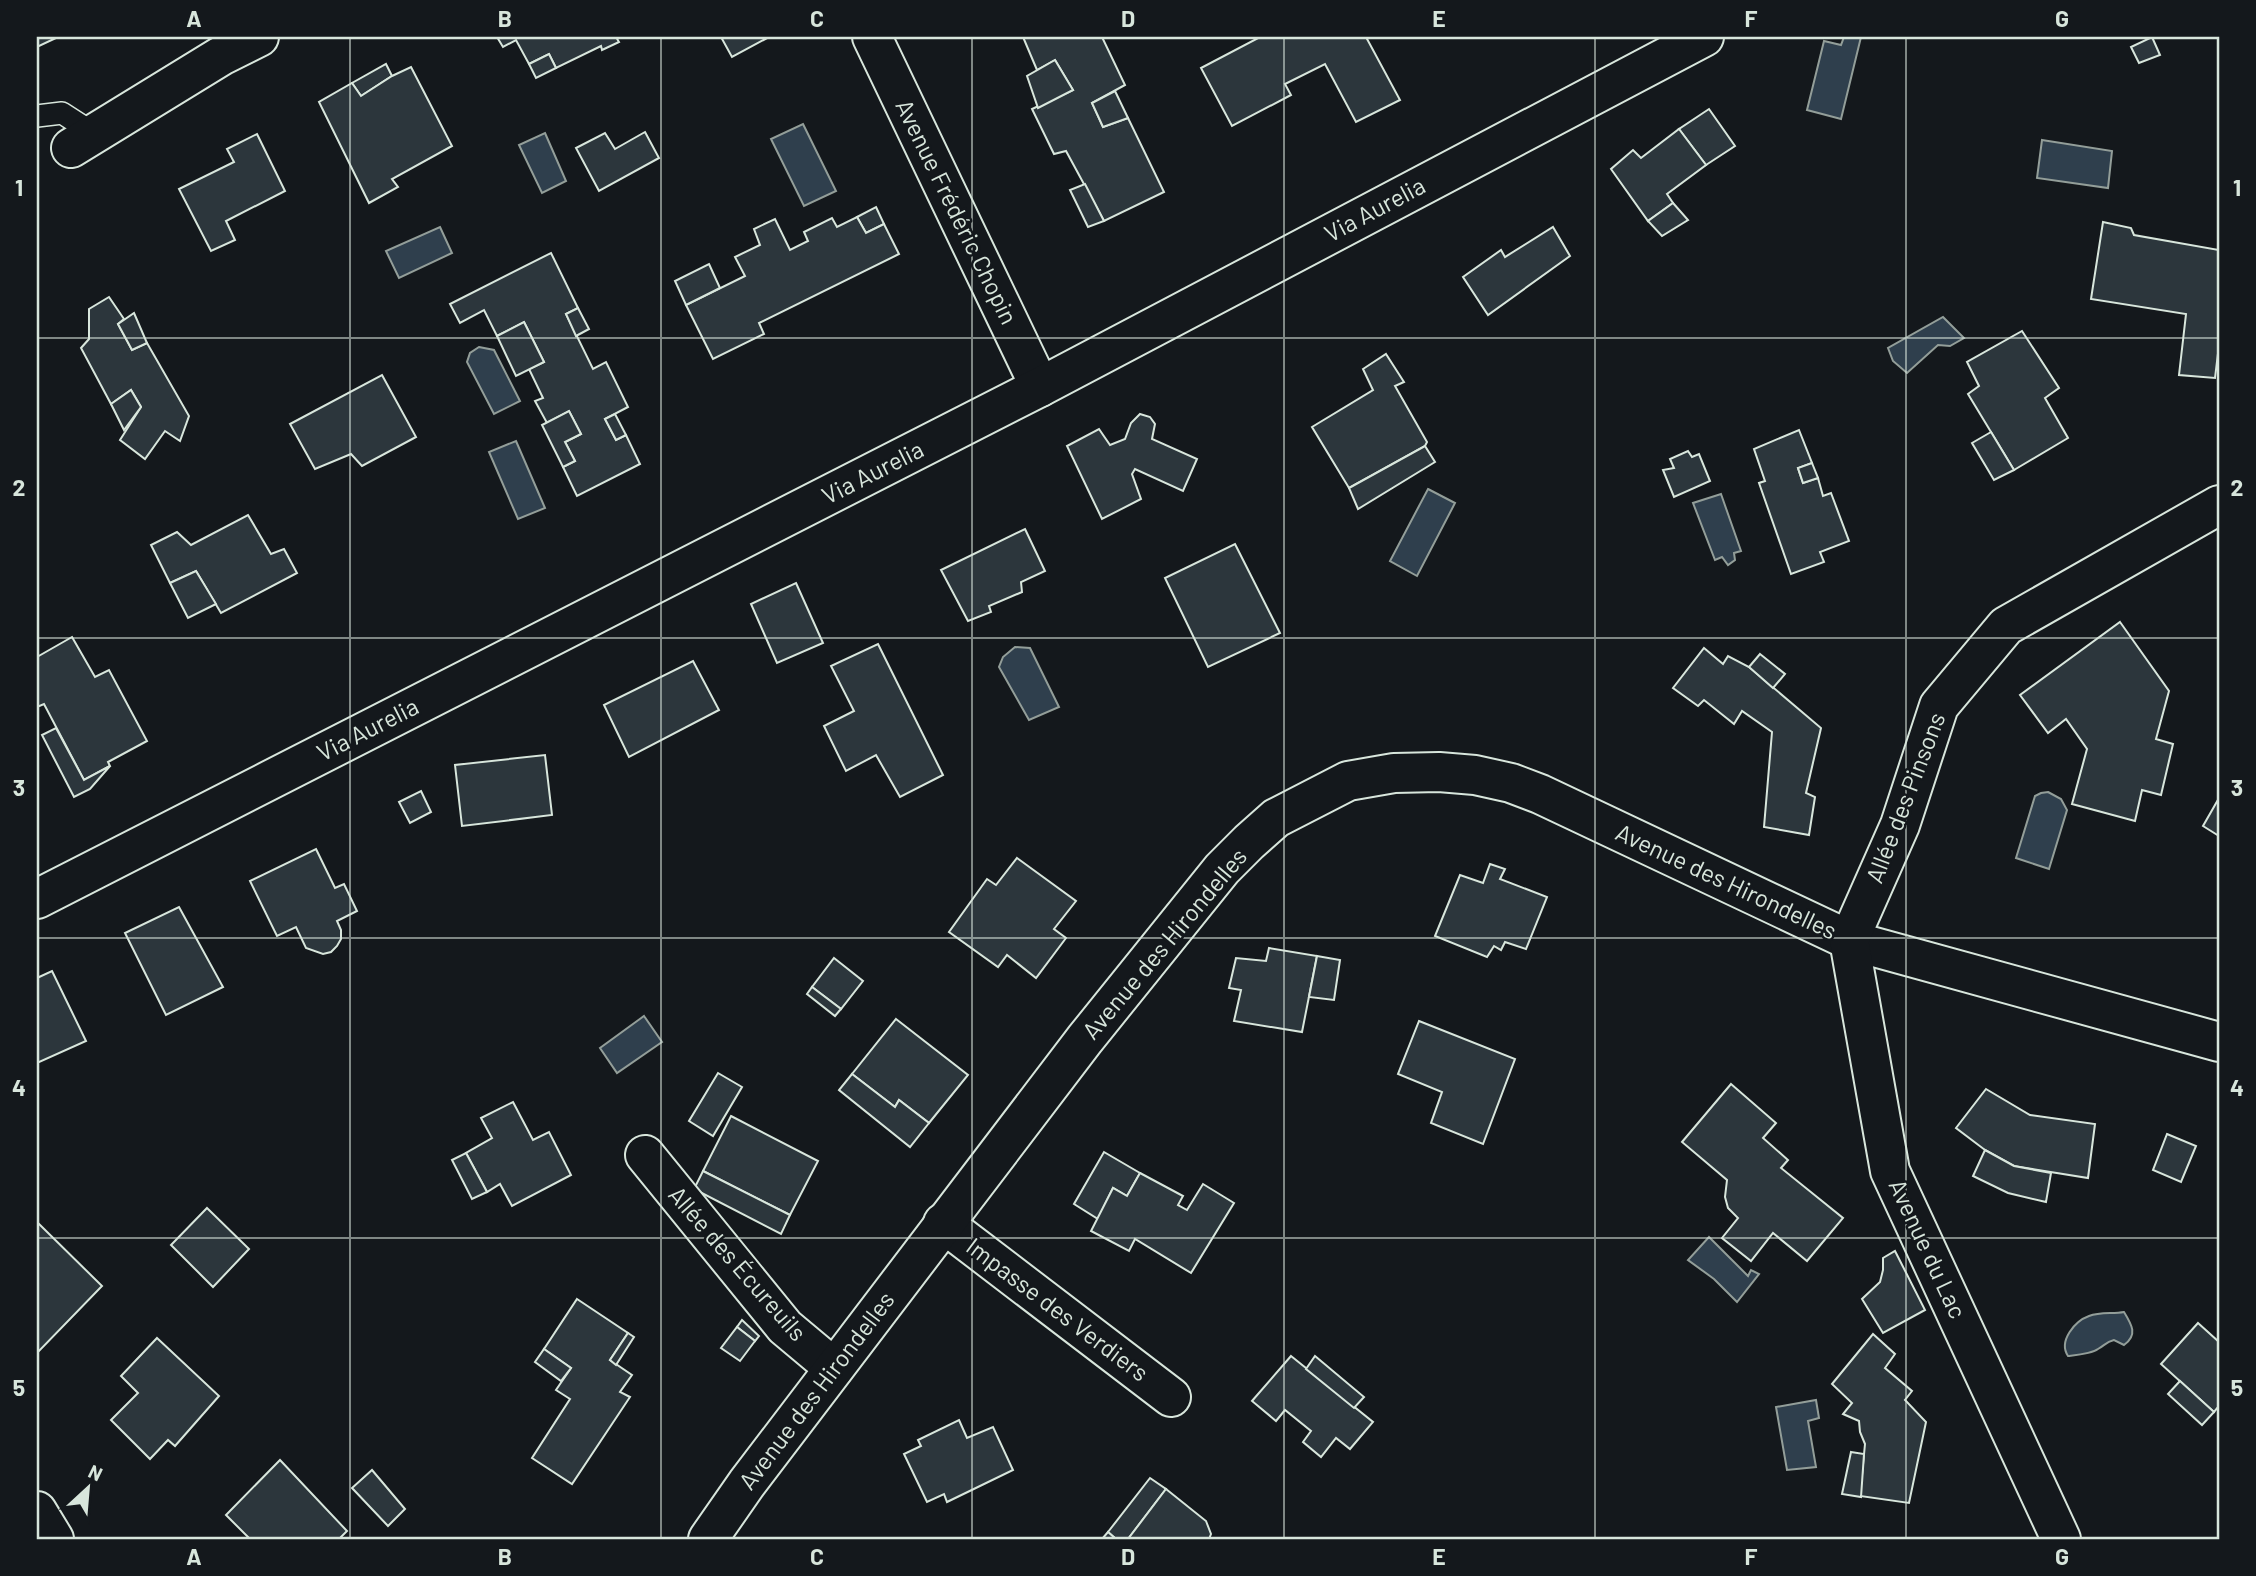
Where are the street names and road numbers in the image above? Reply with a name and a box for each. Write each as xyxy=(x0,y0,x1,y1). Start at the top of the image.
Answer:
street label: Avenue Frédéric Chopin xyxy=(890,94,1024,329)
street label: Via Aurelia xyxy=(1319,170,1430,247)
street label: Via Aurelia xyxy=(817,434,928,510)
street label: Via Aurelia xyxy=(312,691,423,767)
street label: Allée des Pinsons xyxy=(1859,708,1950,887)
street label: Avenue des Hirondelles xyxy=(1612,817,1842,945)
street label: Avenue des Hirondelles xyxy=(1075,842,1252,1044)
street label: Avenue du Lac xyxy=(1883,1174,1973,1323)
street label: Allée des Écureuils xyxy=(663,1180,813,1346)
street label: Impasse des Verdiers xyxy=(961,1231,1155,1387)
street label: Avenue des Hirondelles xyxy=(732,1285,900,1495)

